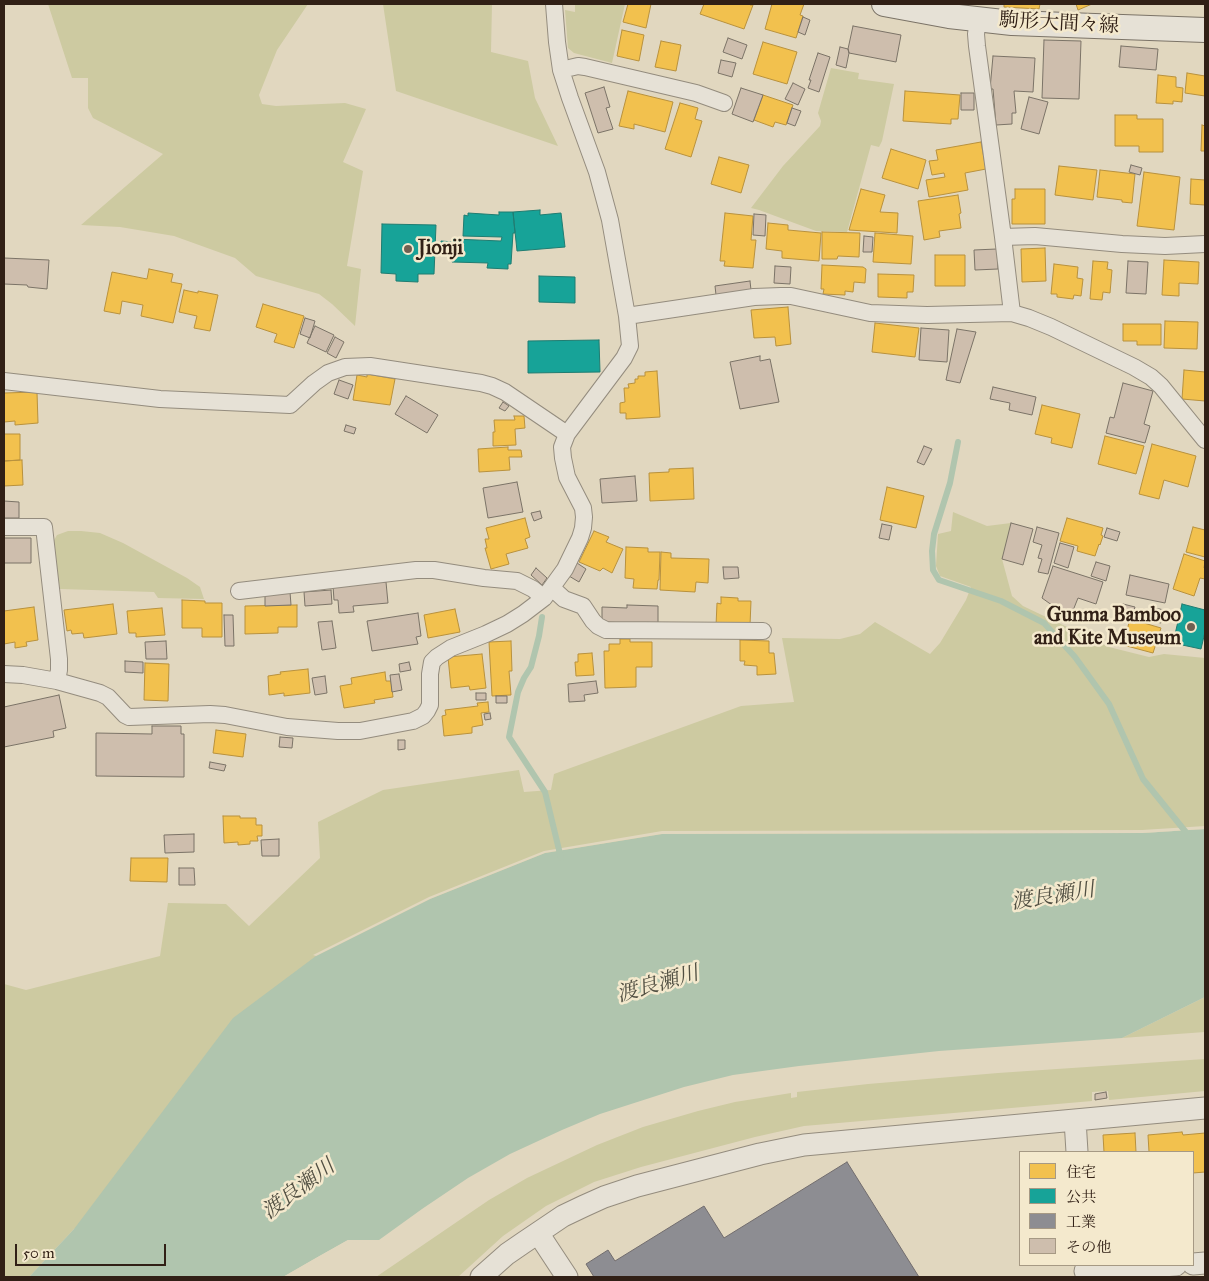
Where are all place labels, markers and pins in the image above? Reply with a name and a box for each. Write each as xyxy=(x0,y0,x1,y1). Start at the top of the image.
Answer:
place label: Jionji xyxy=(418,237,463,261)
marker: Jionji xyxy=(402,243,414,255)
place label: Gunma Bamboo and Kite Museum xyxy=(1034,604,1181,651)
marker: Gunma Bamboo and Kite Museum xyxy=(1185,621,1197,633)

